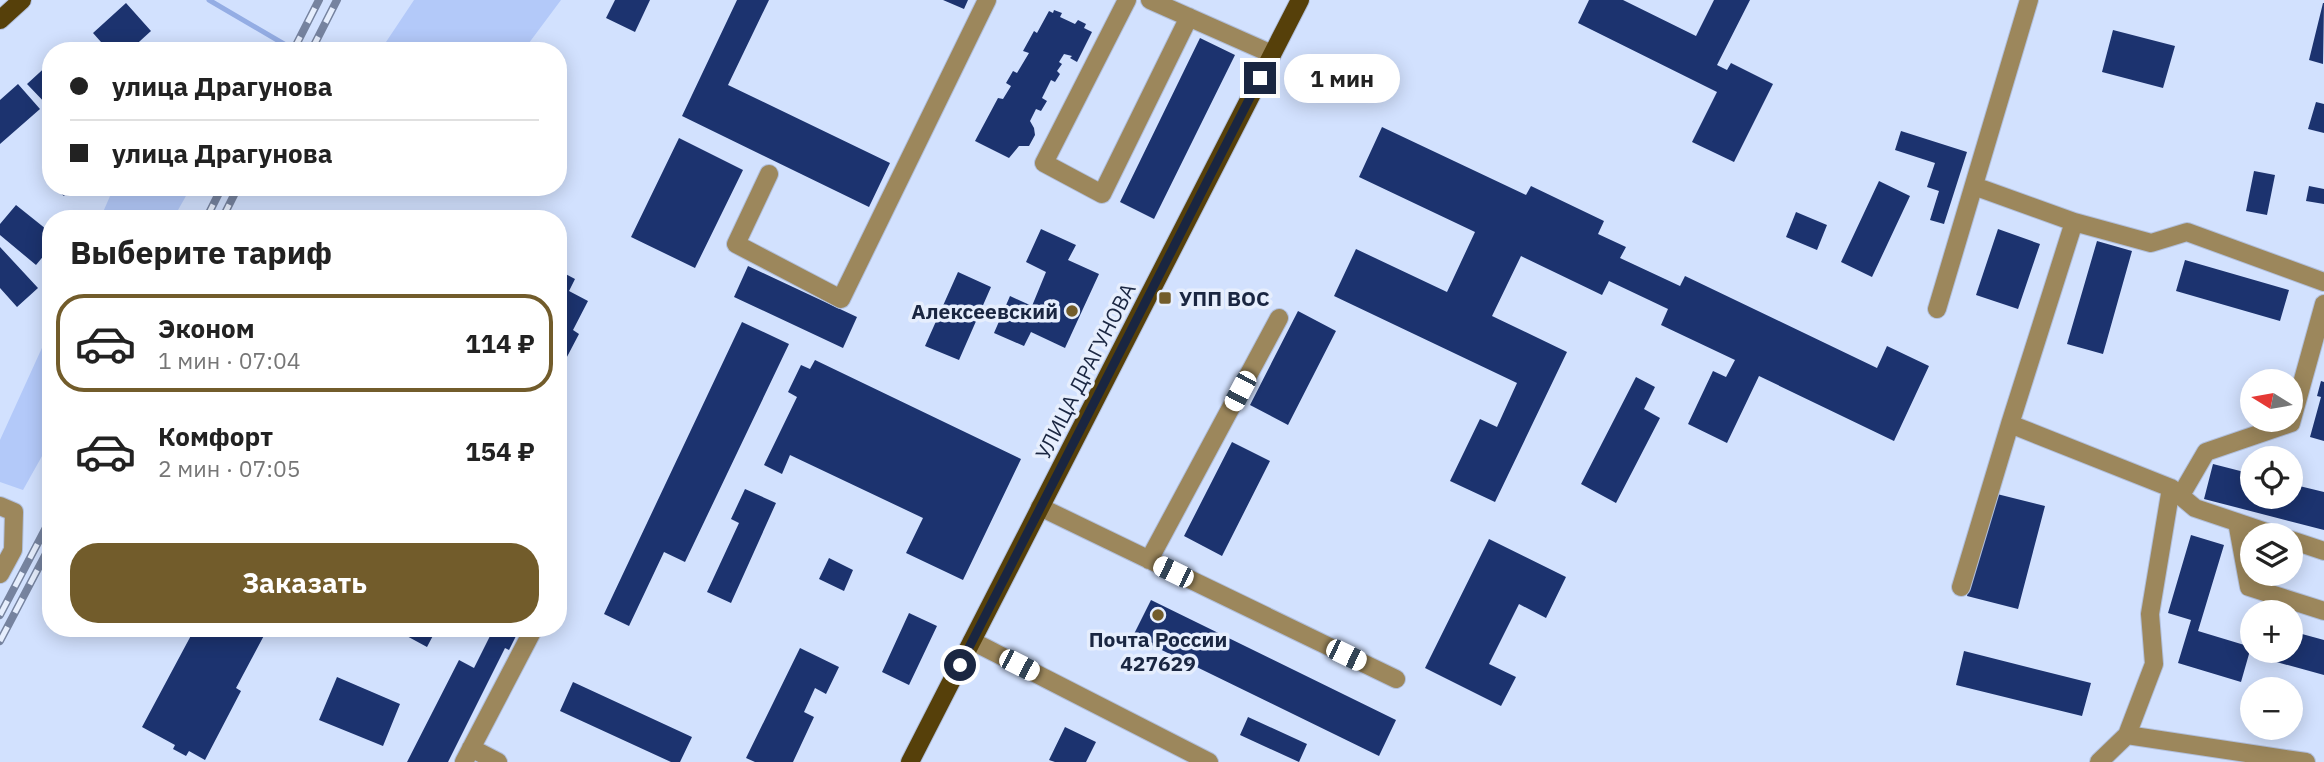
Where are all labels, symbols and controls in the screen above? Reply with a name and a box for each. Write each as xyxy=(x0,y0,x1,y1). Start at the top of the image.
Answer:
callout: 1 мин xyxy=(1284,54,1400,102)
route end xyxy=(1244,62,1276,94)
text: 1 мин xyxy=(1310,63,1374,93)
text: улица Драгунова xyxy=(112,69,333,103)
text: улица Драгунова xyxy=(112,136,333,170)
text: Выберите тариф xyxy=(70,231,332,273)
street label: УЛИЦА ДРАГУНОВА xyxy=(1028,278,1142,464)
place label: УПП ВОС xyxy=(1179,284,1270,312)
marker: УПП ВОС xyxy=(1157,290,1173,306)
place label: Алексеевский xyxy=(911,297,1058,325)
marker: Алексеевский xyxy=(1064,303,1080,319)
text: Эконом xyxy=(158,311,255,345)
icon: car xyxy=(74,312,137,375)
text: 114 ₽ xyxy=(465,326,535,360)
text: 1 мин · 07:04 xyxy=(158,345,301,375)
car xyxy=(1221,368,1260,414)
north arrow xyxy=(2240,369,2303,432)
map controls xyxy=(2240,369,2303,740)
text: Комфорт xyxy=(158,419,273,453)
icon: car xyxy=(74,420,137,483)
text: 154 ₽ xyxy=(465,434,535,468)
button: locate xyxy=(2240,446,2303,509)
text: 2 мин · 07:05 xyxy=(158,453,301,483)
button: layers xyxy=(2240,523,2303,586)
button: Заказать xyxy=(70,543,539,623)
car xyxy=(1150,553,1197,591)
button: + xyxy=(2240,600,2303,663)
marker: Почта России 427629 xyxy=(1150,607,1166,623)
place label: Почта России 427629 xyxy=(1089,625,1227,677)
car xyxy=(1323,636,1370,674)
car xyxy=(996,646,1043,684)
route start xyxy=(944,649,976,681)
button: − xyxy=(2240,677,2303,740)

